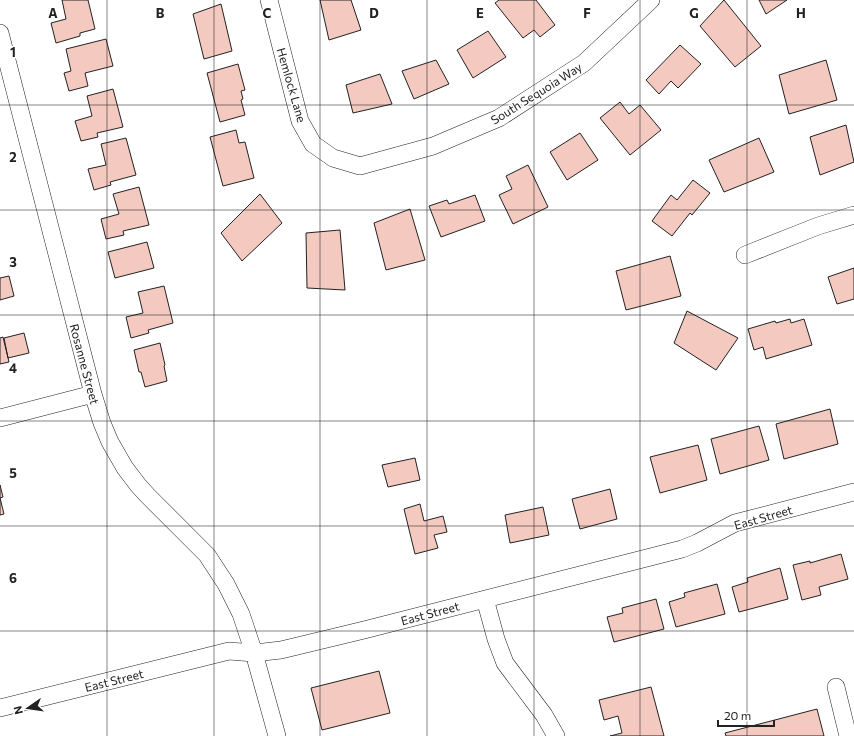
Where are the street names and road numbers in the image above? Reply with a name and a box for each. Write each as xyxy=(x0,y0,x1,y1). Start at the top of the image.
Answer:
street label: Hemlock Lane xyxy=(275,46,309,124)
street label: South Sequoia Way xyxy=(488,59,584,127)
street label: Rosanne Street xyxy=(68,322,102,406)
street label: East Street xyxy=(732,502,794,532)
street label: East Street xyxy=(399,598,461,628)
street label: East Street xyxy=(83,666,145,694)

